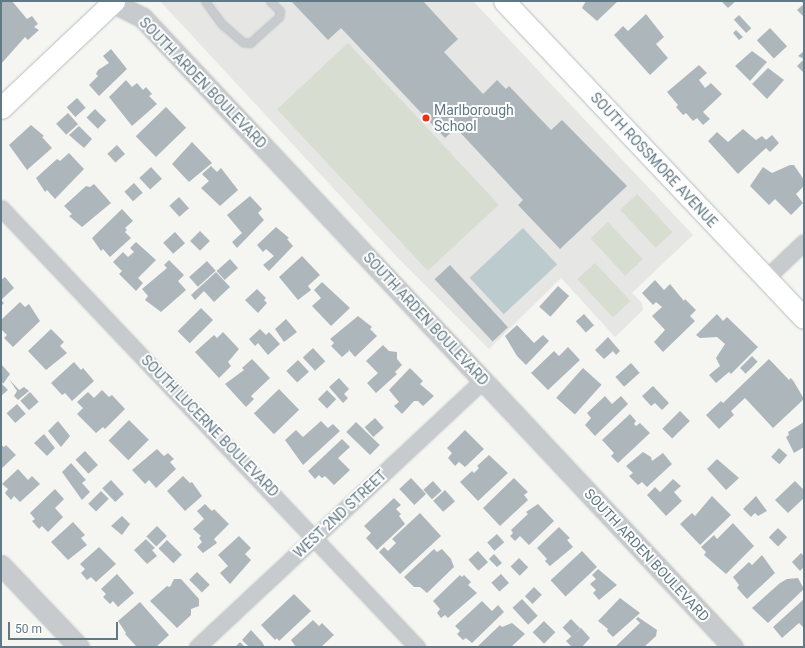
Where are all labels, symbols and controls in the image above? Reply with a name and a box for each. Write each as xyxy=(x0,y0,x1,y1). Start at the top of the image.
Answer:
street label: SOUTH ARDEN BOULEVARD xyxy=(136,14,270,152)
street label: SOUTH ROSSMORE AVENUE xyxy=(587,89,721,231)
place label: Marlborough School xyxy=(434,102,514,134)
marker: Marlborough School xyxy=(421,113,431,123)
street label: SOUTH ARDEN BOULEVARD xyxy=(360,249,492,389)
street label: SOUTH LUCERNE BOULEVARD xyxy=(138,352,282,500)
street label: WEST 2ND STREET xyxy=(290,467,390,561)
street label: SOUTH ARDEN BOULEVARD xyxy=(581,485,713,625)
scale bar xyxy=(10,614,120,640)
text: 50 m xyxy=(15,622,42,636)

